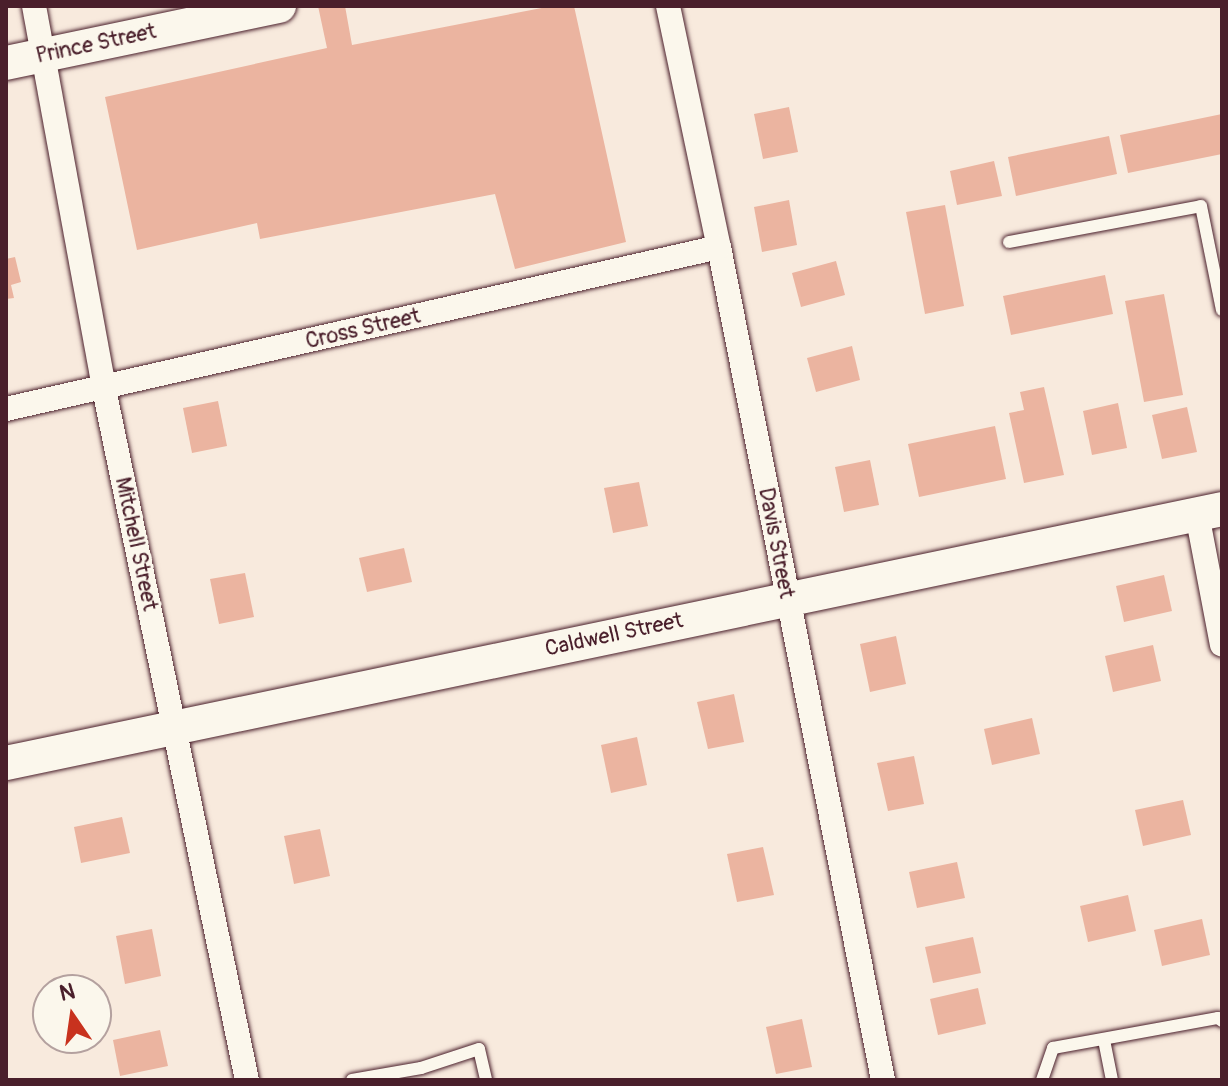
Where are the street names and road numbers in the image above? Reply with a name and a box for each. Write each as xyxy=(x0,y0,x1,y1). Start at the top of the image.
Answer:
street label: Prince Street xyxy=(34,18,158,70)
street label: Cross Street xyxy=(303,303,423,355)
street label: Mitchell Street xyxy=(109,475,163,613)
street label: Davis Street xyxy=(752,485,800,601)
street label: Caldwell Street xyxy=(543,607,685,663)

